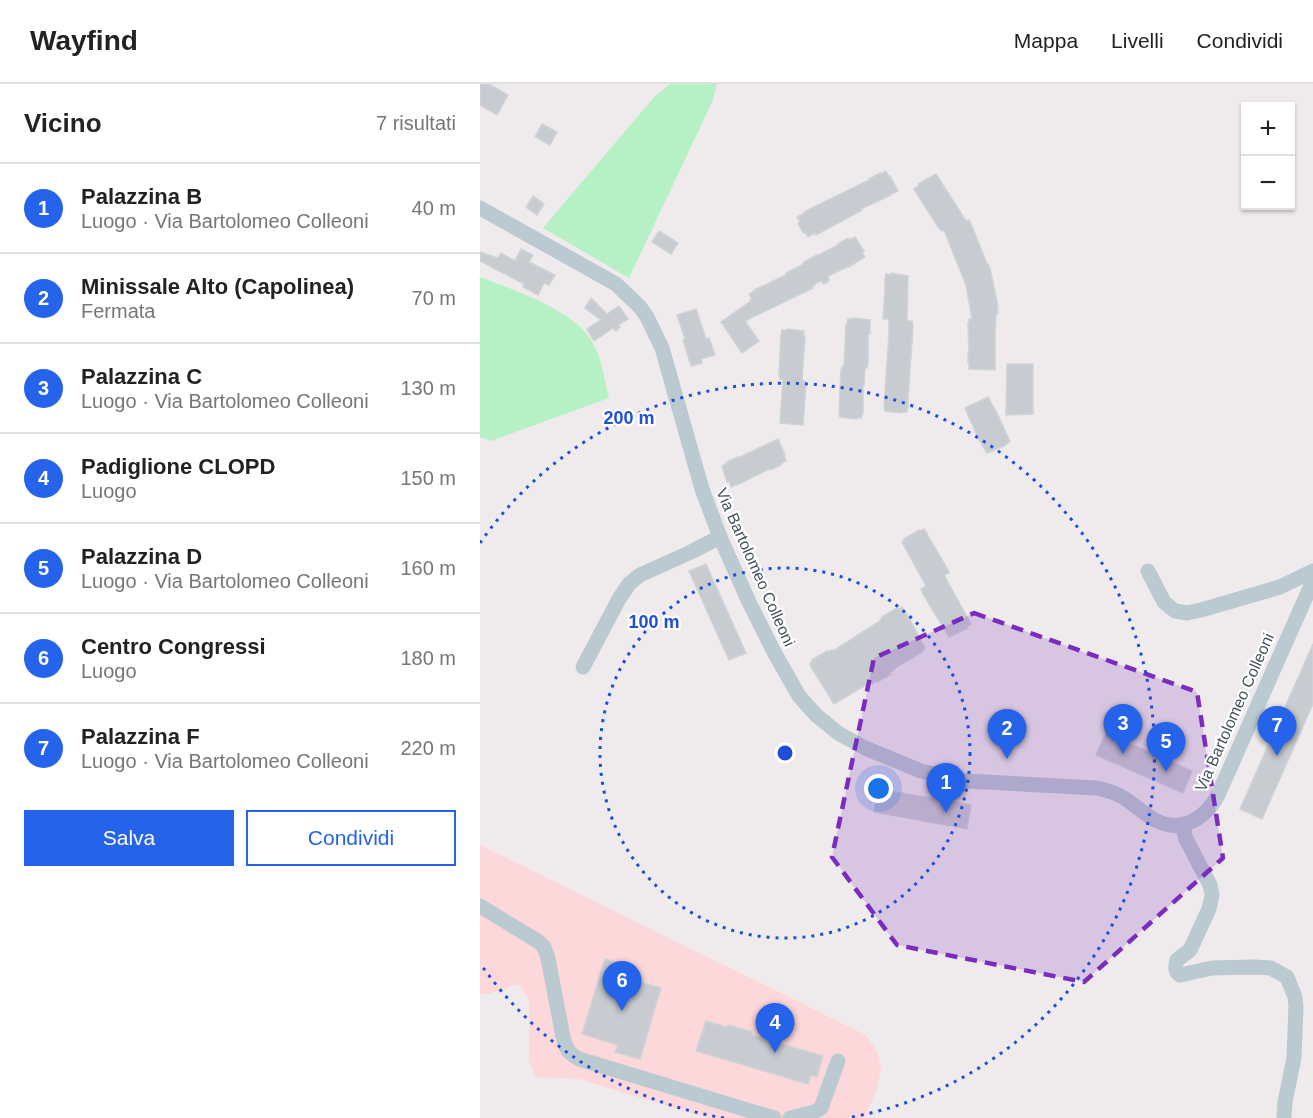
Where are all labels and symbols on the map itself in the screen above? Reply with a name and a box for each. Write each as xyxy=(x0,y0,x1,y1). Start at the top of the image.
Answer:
text: 200 m xyxy=(603,408,655,428)
street label: Via Bartolomeo Colleoni xyxy=(713,485,798,649)
text: 100 m xyxy=(628,612,680,632)
street label: Via Bartolomeo Colleoni xyxy=(1192,630,1277,794)
pin: 3 xyxy=(1104,704,1142,754)
pin: 7 xyxy=(1258,706,1296,756)
pin: 2 xyxy=(988,710,1026,759)
pin: 5 xyxy=(1146,722,1186,772)
centre of rings xyxy=(775,743,795,763)
pin: 1 xyxy=(926,764,966,813)
your location xyxy=(864,774,893,803)
pin: 6 xyxy=(602,962,642,1011)
pin: 4 xyxy=(756,1004,794,1053)

